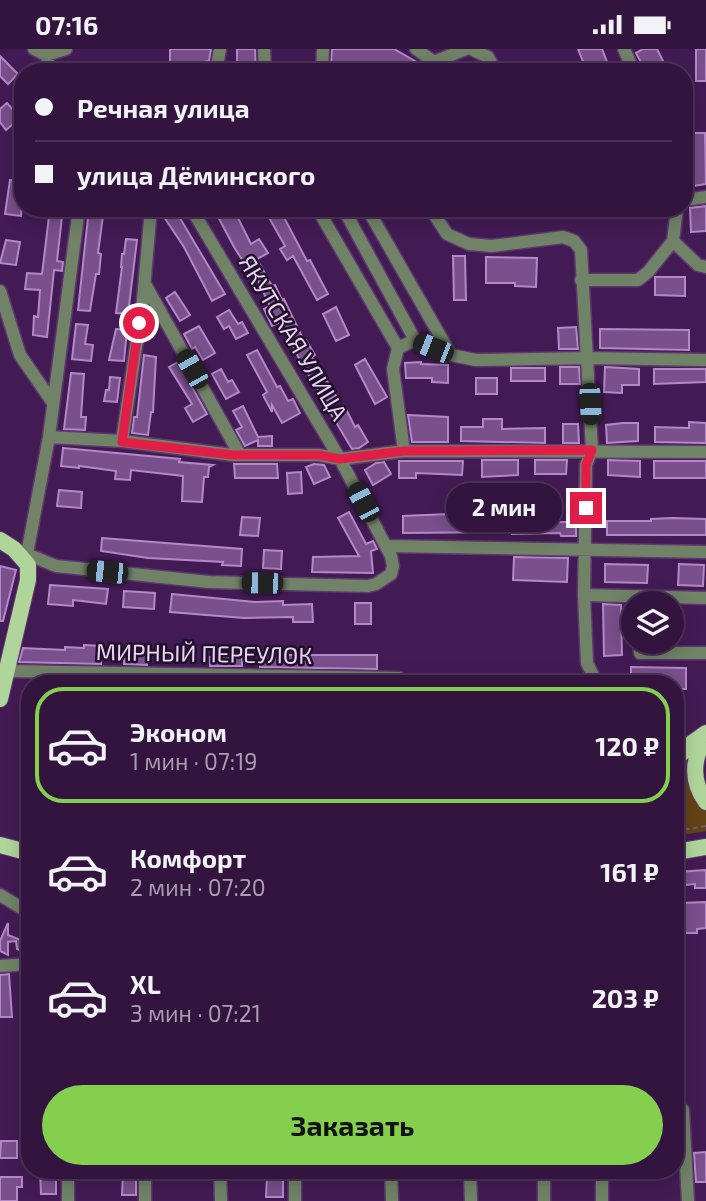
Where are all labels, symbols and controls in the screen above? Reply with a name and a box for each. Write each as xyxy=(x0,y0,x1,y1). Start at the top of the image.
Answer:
text: 07:16 xyxy=(35,9,98,40)
text: Речная улица xyxy=(77,92,250,123)
text: улица Дёминского xyxy=(77,159,315,190)
street label: ЯКУТСКАЯ УЛИЦА xyxy=(234,250,354,426)
route start xyxy=(123,307,155,339)
car xyxy=(410,330,457,366)
car xyxy=(173,346,212,392)
car xyxy=(579,382,602,426)
car xyxy=(344,479,383,525)
callout: 2 мин xyxy=(446,483,562,533)
route end xyxy=(570,492,602,524)
text: 2 мин xyxy=(472,493,536,521)
car xyxy=(86,559,129,585)
car xyxy=(241,572,284,594)
map controls xyxy=(621,591,684,654)
button: layers xyxy=(621,591,684,654)
street label: МИРНЫЙ ПЕРЕУЛОК xyxy=(96,637,313,669)
icon: car xyxy=(46,714,109,777)
text: Эконом xyxy=(130,716,227,747)
text: 120 ₽ xyxy=(595,730,659,761)
text: 1 мин · 07:19 xyxy=(130,747,257,775)
icon: car xyxy=(46,840,109,903)
text: Комфорт xyxy=(130,842,246,873)
text: 161 ₽ xyxy=(600,856,659,887)
text: 2 мин · 07:20 xyxy=(130,873,266,901)
icon: car xyxy=(46,966,109,1029)
text: XL xyxy=(130,968,161,999)
text: 203 ₽ xyxy=(592,982,659,1013)
text: 3 мин · 07:21 xyxy=(130,999,261,1027)
button: Заказать xyxy=(42,1085,663,1165)

